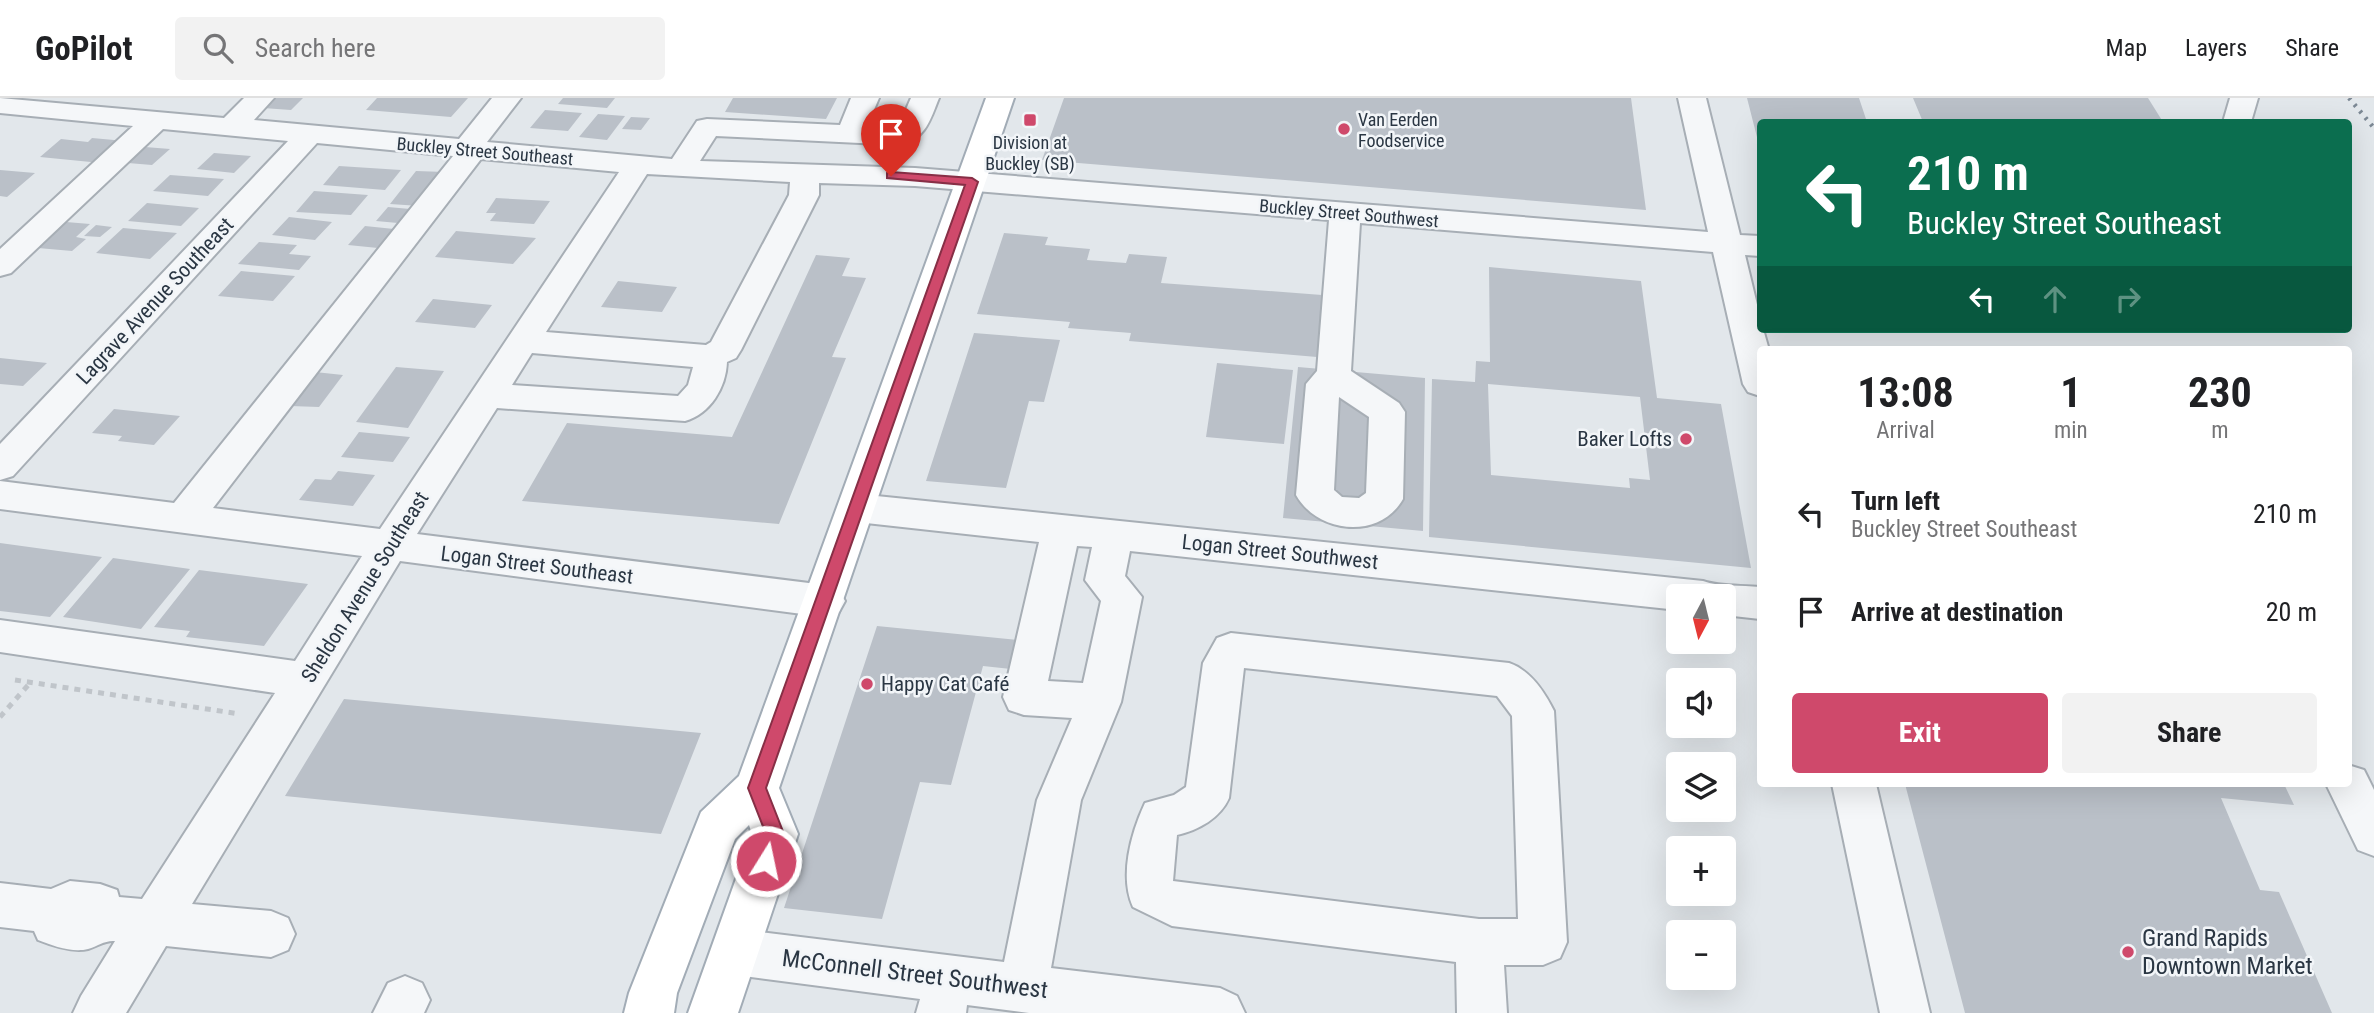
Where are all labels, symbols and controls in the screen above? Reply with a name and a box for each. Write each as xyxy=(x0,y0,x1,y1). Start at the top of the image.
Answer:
search box xyxy=(175,17,665,80)
text: GoPilot xyxy=(35,29,133,68)
icon: search xyxy=(199,29,237,67)
text: Search here xyxy=(255,33,376,63)
text: Map xyxy=(2106,34,2147,62)
text: Layers xyxy=(2185,34,2247,62)
text: Share xyxy=(2285,34,2339,62)
pin xyxy=(861,104,921,176)
place label: Van Eerden Foodservice xyxy=(1358,109,1444,151)
marker: Division at Buckley (SB) xyxy=(1022,112,1038,128)
icon: arrive xyxy=(872,115,910,153)
marker: Van Eerden Foodservice xyxy=(1336,121,1352,137)
place label: Division at Buckley (SB) xyxy=(985,132,1075,175)
street label: Buckley Street Southeast xyxy=(396,133,574,169)
text: 210 m xyxy=(1907,145,2029,202)
icon: left xyxy=(1792,147,1883,238)
street label: Buckley Street Southwest xyxy=(1258,195,1440,231)
text: Buckley Street Southeast xyxy=(1907,204,2222,242)
street label: Lagrave Avenue Southeast xyxy=(72,213,238,389)
icon: left xyxy=(1963,280,2001,318)
icon: ahead xyxy=(2036,280,2074,318)
icon: right xyxy=(2109,280,2147,318)
text: 13:08 xyxy=(1857,368,1954,417)
text: 1 xyxy=(2060,368,2081,417)
text: 230 xyxy=(2188,368,2252,417)
text: Arrival xyxy=(1876,417,1935,444)
text: min xyxy=(2054,417,2088,444)
text: m xyxy=(2211,417,2228,444)
place label: Baker Lofts xyxy=(1577,427,1672,451)
marker: Baker Lofts xyxy=(1678,431,1694,447)
text: Turn left xyxy=(1851,486,1940,516)
street label: Sheldon Avenue Southeast xyxy=(296,487,434,687)
icon: left xyxy=(1792,495,1830,533)
text: 210 m xyxy=(2253,499,2317,529)
text: Buckley Street Southeast xyxy=(1851,516,2077,543)
street label: Logan Street Southwest xyxy=(1181,530,1379,574)
street label: Logan Street Southeast xyxy=(439,541,635,589)
north arrow xyxy=(1666,584,1736,654)
map controls xyxy=(1666,584,1736,990)
icon: arrive xyxy=(1792,593,1830,631)
text: Arrive at destination xyxy=(1851,597,2063,627)
text: 20 m xyxy=(2266,597,2317,627)
button: sound xyxy=(1666,668,1736,738)
place label: Happy Cat Café xyxy=(881,672,1010,696)
marker: Happy Cat Café xyxy=(859,676,875,692)
button: Exit xyxy=(1792,693,2048,773)
button: Share xyxy=(2062,693,2317,773)
button: layers xyxy=(1666,752,1736,822)
position arrow xyxy=(729,824,803,898)
button: + xyxy=(1666,836,1736,906)
button: − xyxy=(1666,920,1736,990)
place label: Grand Rapids Downtown Market xyxy=(2142,924,2312,980)
street label: McConnell Street Southwest xyxy=(781,944,1049,1004)
marker: Grand Rapids Downtown Market xyxy=(2120,944,2136,960)

